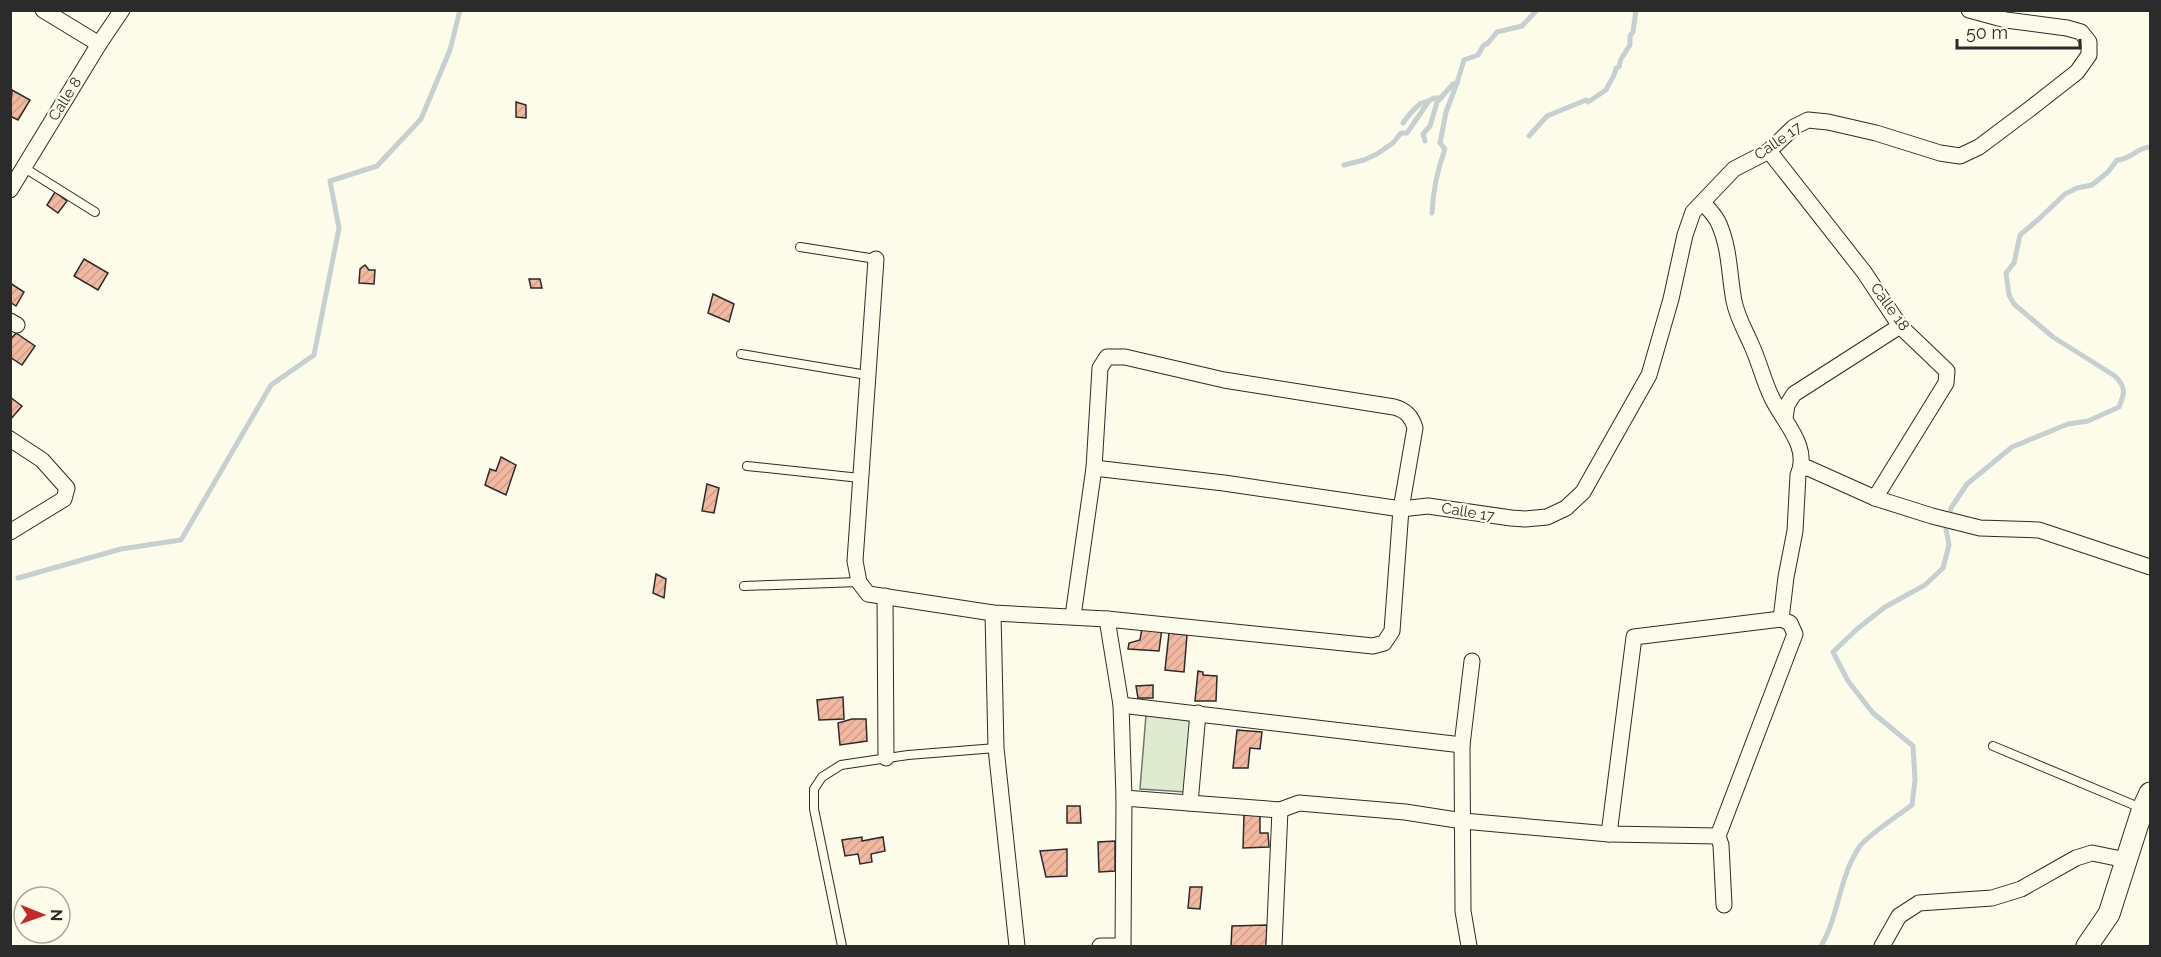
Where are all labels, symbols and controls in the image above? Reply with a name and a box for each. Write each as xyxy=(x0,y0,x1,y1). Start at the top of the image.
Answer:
scale bar xyxy=(1957,12,2080,50)
text: 50 m xyxy=(1966,22,2008,43)
street label: Calle 8 xyxy=(45,74,85,124)
street label: Calle 17 xyxy=(1751,118,1805,164)
street label: Calle 18 xyxy=(1867,280,1913,334)
street label: Calle 17 xyxy=(1440,499,1496,525)
north arrow xyxy=(12,885,72,945)
text: N xyxy=(47,909,66,922)

